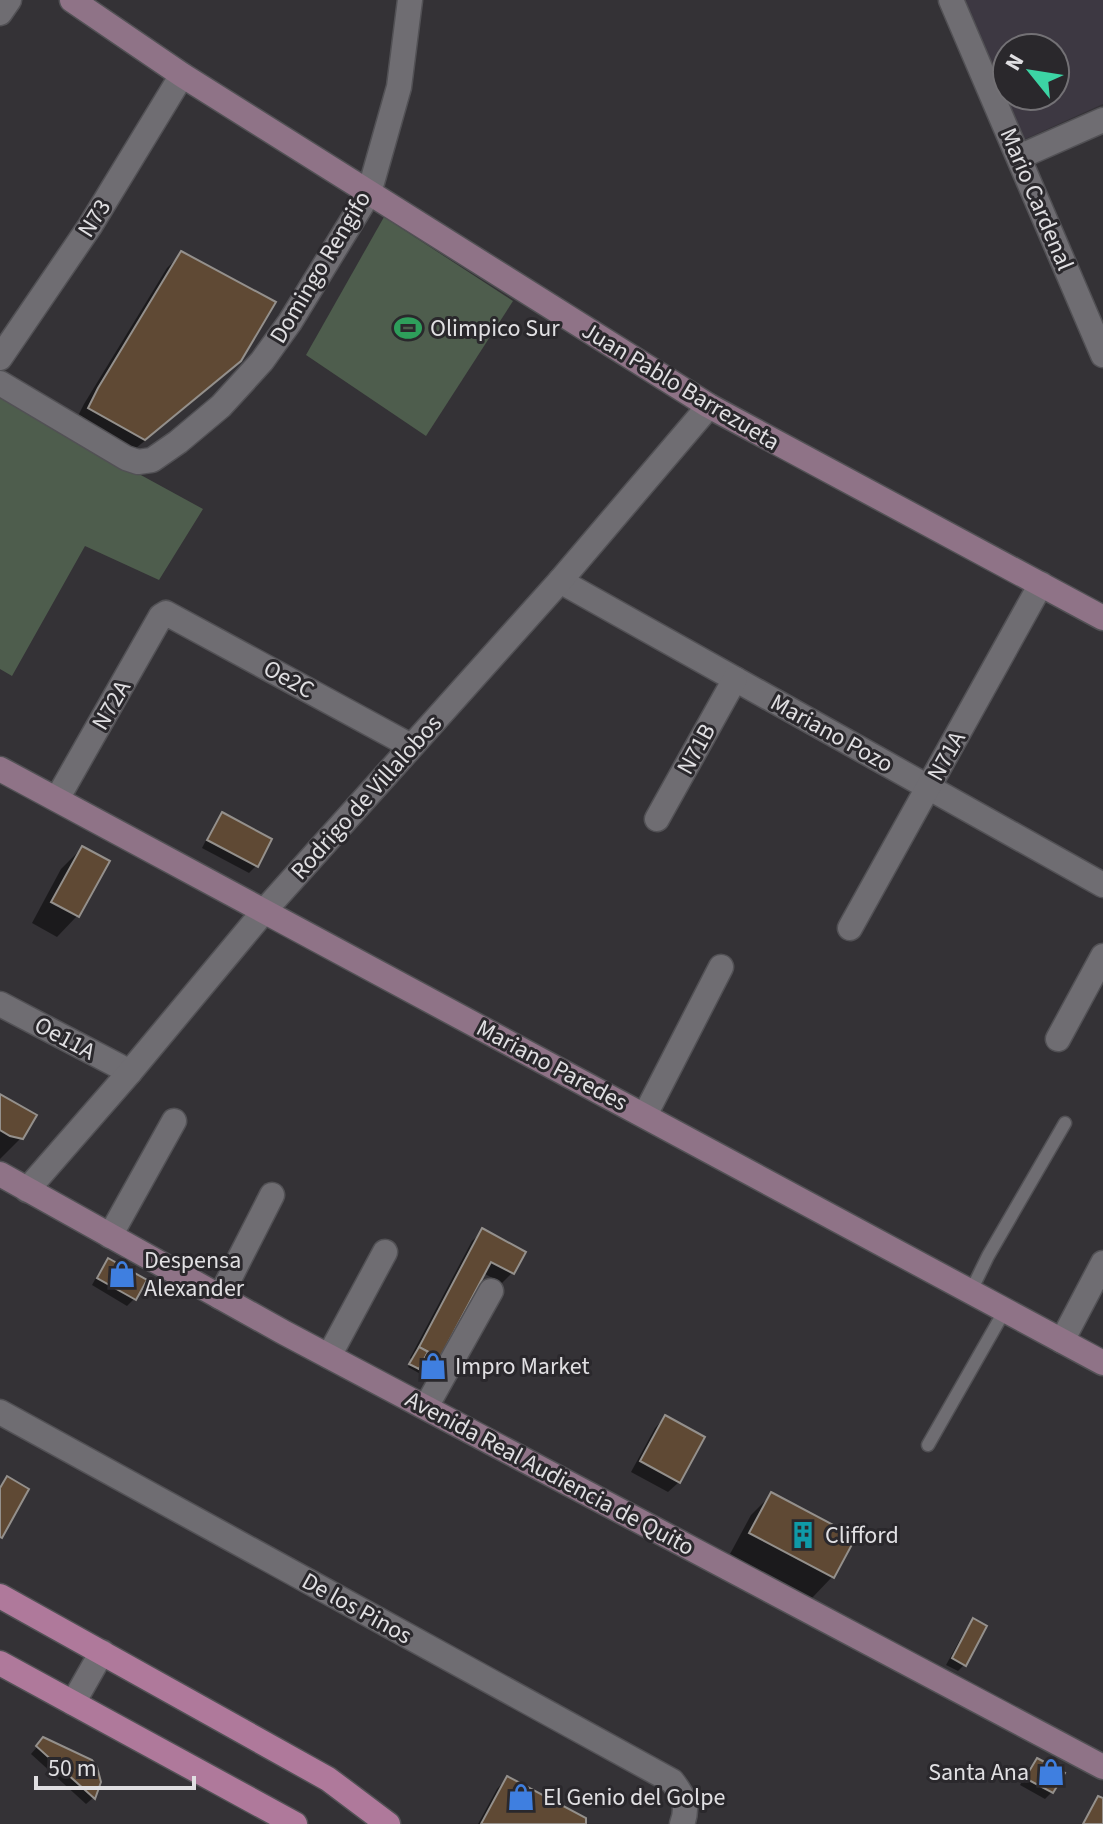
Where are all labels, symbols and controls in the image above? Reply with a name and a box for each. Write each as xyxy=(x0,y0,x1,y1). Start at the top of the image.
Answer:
north arrow xyxy=(991,32,1071,112)
text: N xyxy=(997,48,1032,77)
street label: Mario Cardenal xyxy=(991,122,1082,276)
street label: Domingo Rengifo xyxy=(261,184,380,350)
street label: N73 xyxy=(69,192,120,244)
place label: Olimpico Sur xyxy=(430,311,560,346)
sports icon: Olimpico Sur xyxy=(393,313,423,343)
street label: Juan Pablo Barrezueta xyxy=(575,313,786,459)
street label: Oe2C xyxy=(257,651,321,708)
street label: N72A xyxy=(83,674,140,737)
street label: Mariano Pozo xyxy=(764,685,900,782)
street label: Rodrigo de Villalobos xyxy=(283,707,450,888)
street label: N71B xyxy=(668,717,725,781)
street label: N71A xyxy=(918,725,974,788)
street label: Oe11A xyxy=(28,1008,102,1069)
street label: Mariano Paredes xyxy=(470,1011,634,1120)
place label: Despensa Alexander xyxy=(144,1243,245,1306)
shop icon: Despensa Alexander xyxy=(107,1259,137,1289)
place label: Impro Market xyxy=(455,1349,590,1384)
shop icon: Impro Market xyxy=(418,1351,448,1381)
street label: Avenida Real Audiencia de Quito xyxy=(399,1382,700,1565)
place label: Clifford xyxy=(825,1518,899,1553)
building icon: Clifford xyxy=(788,1520,818,1550)
street label: De los Pinos xyxy=(295,1564,418,1653)
scale bar xyxy=(36,1740,194,1790)
text: 50 m xyxy=(48,1751,97,1786)
place label: Santa Ana xyxy=(928,1755,1029,1790)
shop icon: Santa Ana xyxy=(1036,1757,1066,1787)
place label: El Genio del Golpe xyxy=(543,1780,725,1815)
shop icon: El Genio del Golpe xyxy=(506,1782,536,1812)

